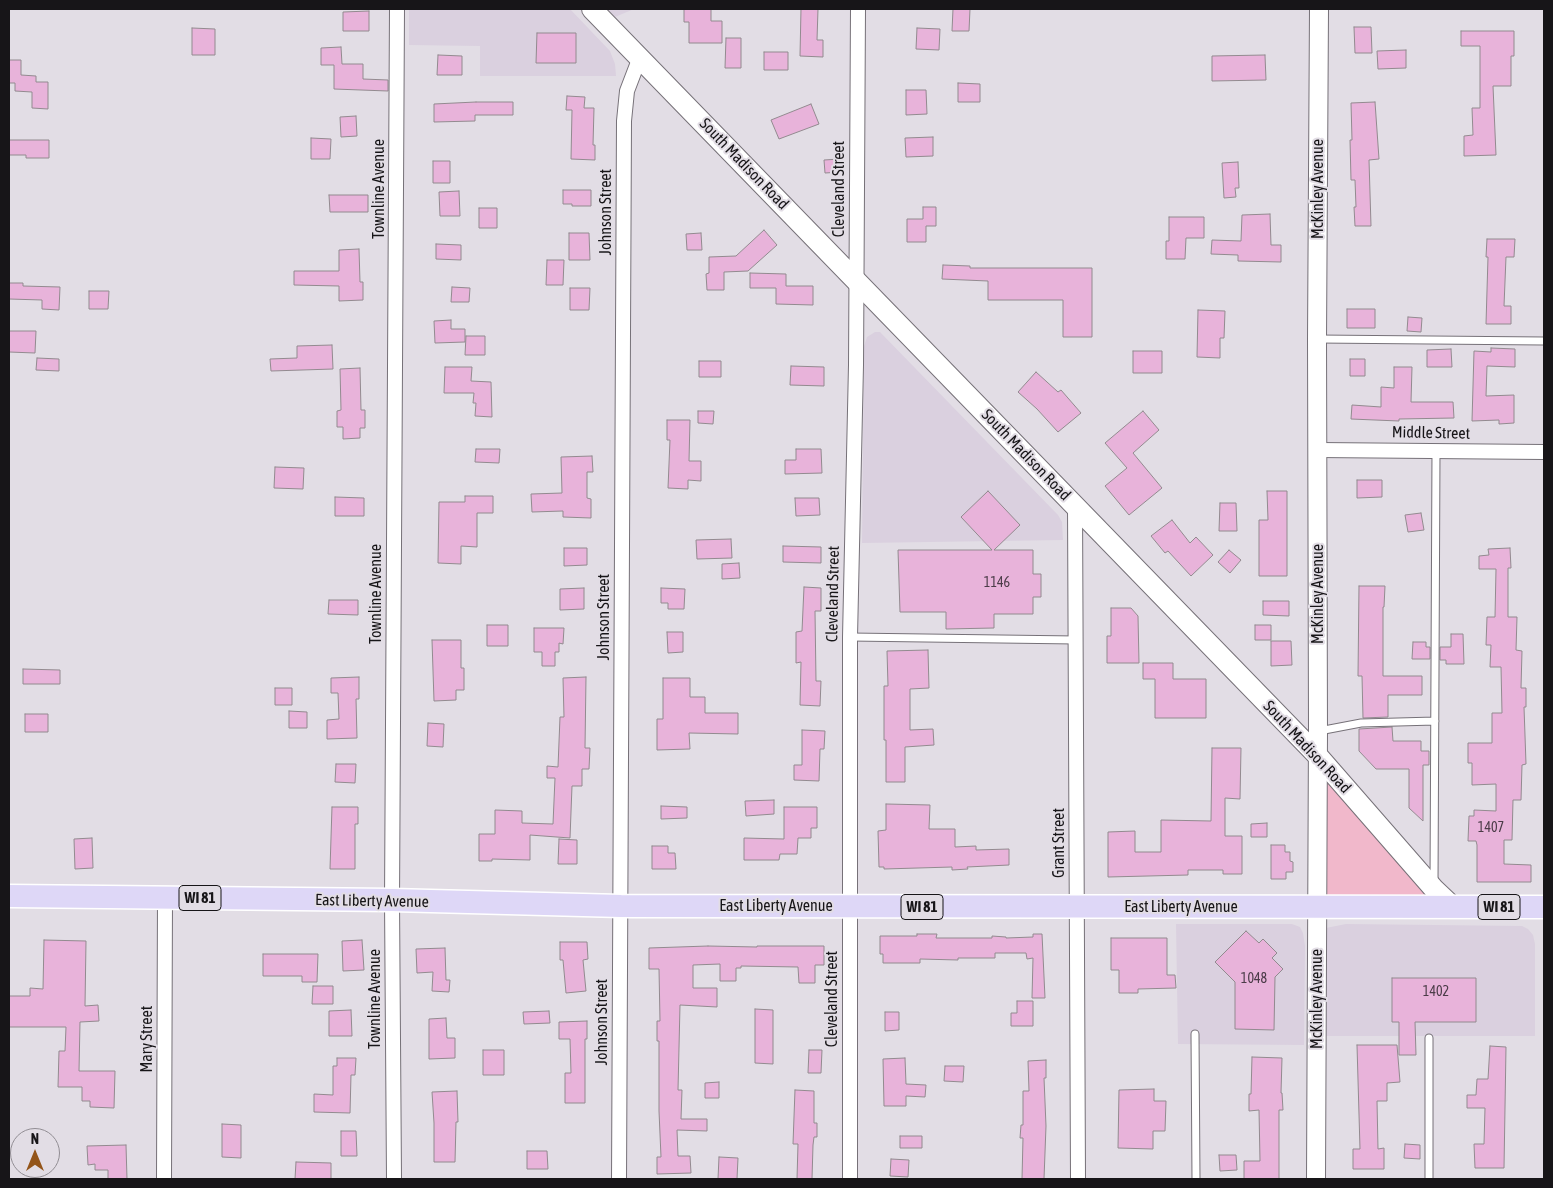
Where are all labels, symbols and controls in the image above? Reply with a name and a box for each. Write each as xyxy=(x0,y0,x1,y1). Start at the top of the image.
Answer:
street label: South Madison Road xyxy=(696,114,792,214)
street label: Townline Avenue xyxy=(369,139,389,239)
street label: McKinley Avenue xyxy=(1308,139,1328,239)
street label: Cleveland Street xyxy=(829,141,849,237)
street label: Johnson Street xyxy=(596,169,616,255)
street label: South Madison Road xyxy=(978,405,1074,505)
street label: Middle Street xyxy=(1392,423,1470,443)
street label: Townline Avenue xyxy=(366,544,386,644)
street label: McKinley Avenue xyxy=(1308,544,1328,644)
street label: Cleveland Street xyxy=(823,546,843,642)
street label: Johnson Street xyxy=(594,574,614,660)
house number: 1146 xyxy=(984,575,1010,591)
street label: South Madison Road xyxy=(1259,697,1355,797)
street label: Grant Street xyxy=(1049,808,1069,878)
house number: 1407 xyxy=(1478,820,1504,836)
road number: WI 81 xyxy=(179,886,221,910)
street label: East Liberty Avenue xyxy=(315,890,429,912)
road number: WI 81 xyxy=(901,894,943,920)
road number: WI 81 xyxy=(1478,894,1520,920)
street label: East Liberty Avenue xyxy=(719,896,833,916)
street label: East Liberty Avenue xyxy=(1124,897,1238,917)
street label: Townline Avenue xyxy=(365,949,385,1049)
street label: McKinley Avenue xyxy=(1307,949,1327,1049)
street label: Cleveland Street xyxy=(822,951,842,1047)
house number: 1048 xyxy=(1241,971,1267,987)
street label: Johnson Street xyxy=(592,979,612,1065)
house number: 1402 xyxy=(1423,984,1449,1000)
street label: Mary Street xyxy=(137,1006,157,1072)
north arrow xyxy=(10,1128,60,1178)
text: N xyxy=(31,1131,39,1147)

